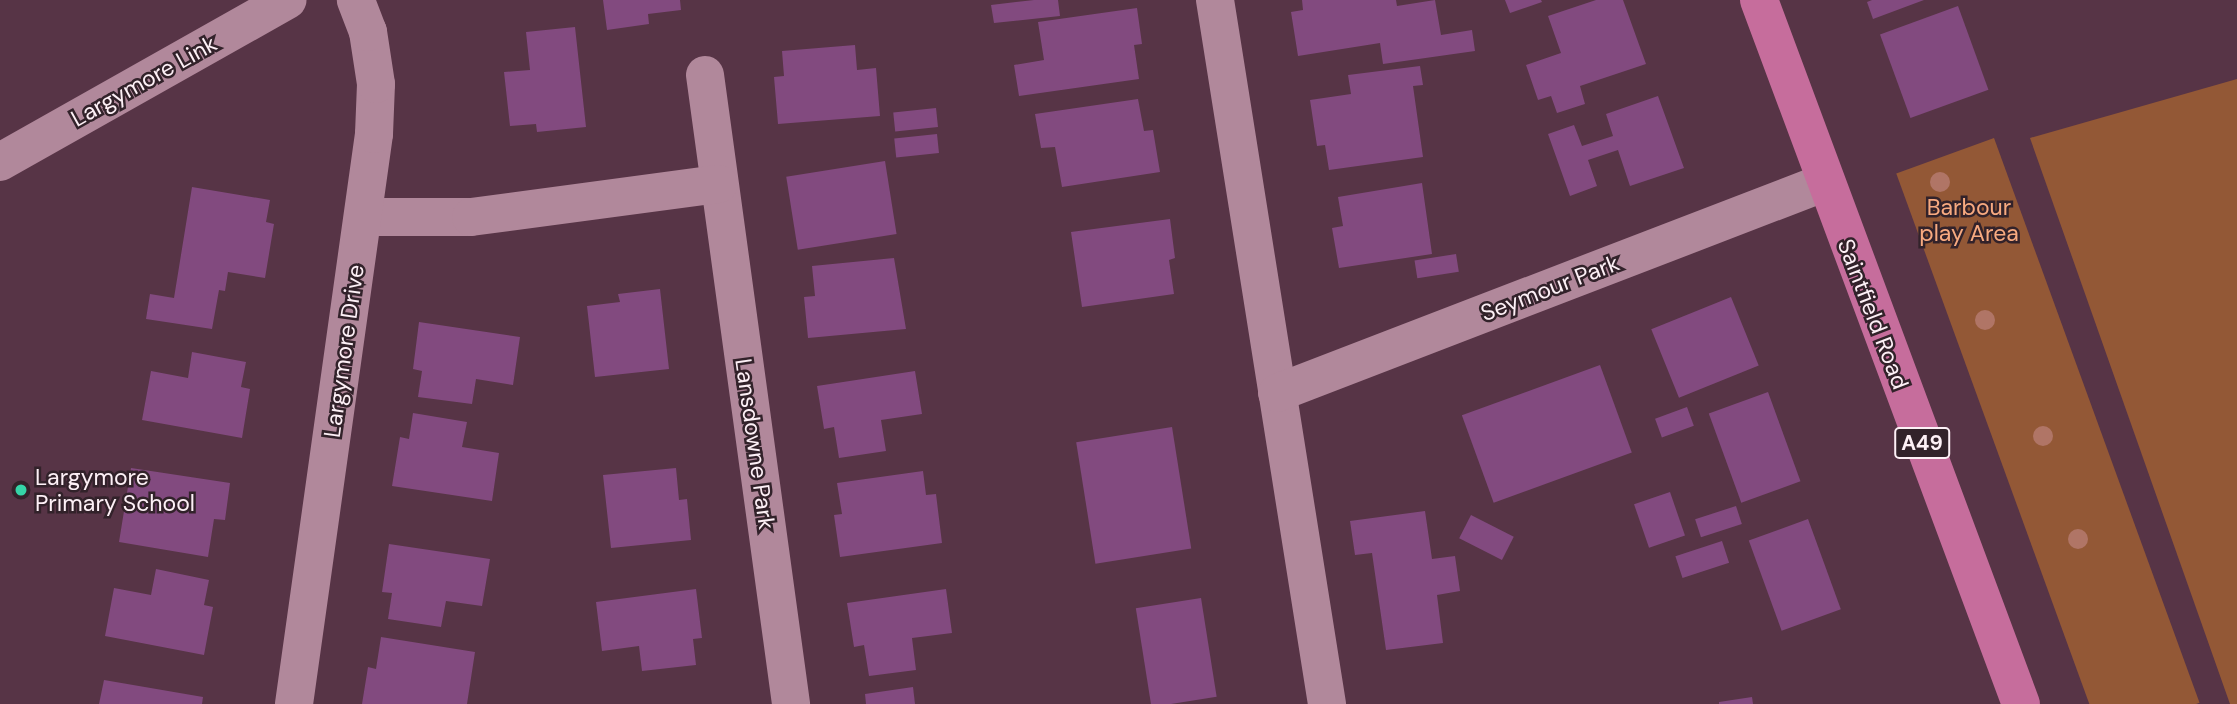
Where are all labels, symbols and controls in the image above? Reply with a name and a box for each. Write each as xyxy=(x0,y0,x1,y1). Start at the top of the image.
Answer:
street label: Largymore Link xyxy=(66,30,222,132)
park label: Barbour play Area xyxy=(1919,193,2019,247)
street label: Saintfield Road xyxy=(1832,235,1914,393)
street label: Seymour Park xyxy=(1477,249,1623,327)
street label: Largymore Drive xyxy=(318,263,370,439)
street label: Lansdowne Park xyxy=(729,357,781,531)
road number: A49 xyxy=(1894,426,1950,460)
place label: Largymore Primary School xyxy=(35,463,195,517)
marker: Largymore Primary School xyxy=(13,482,29,498)

